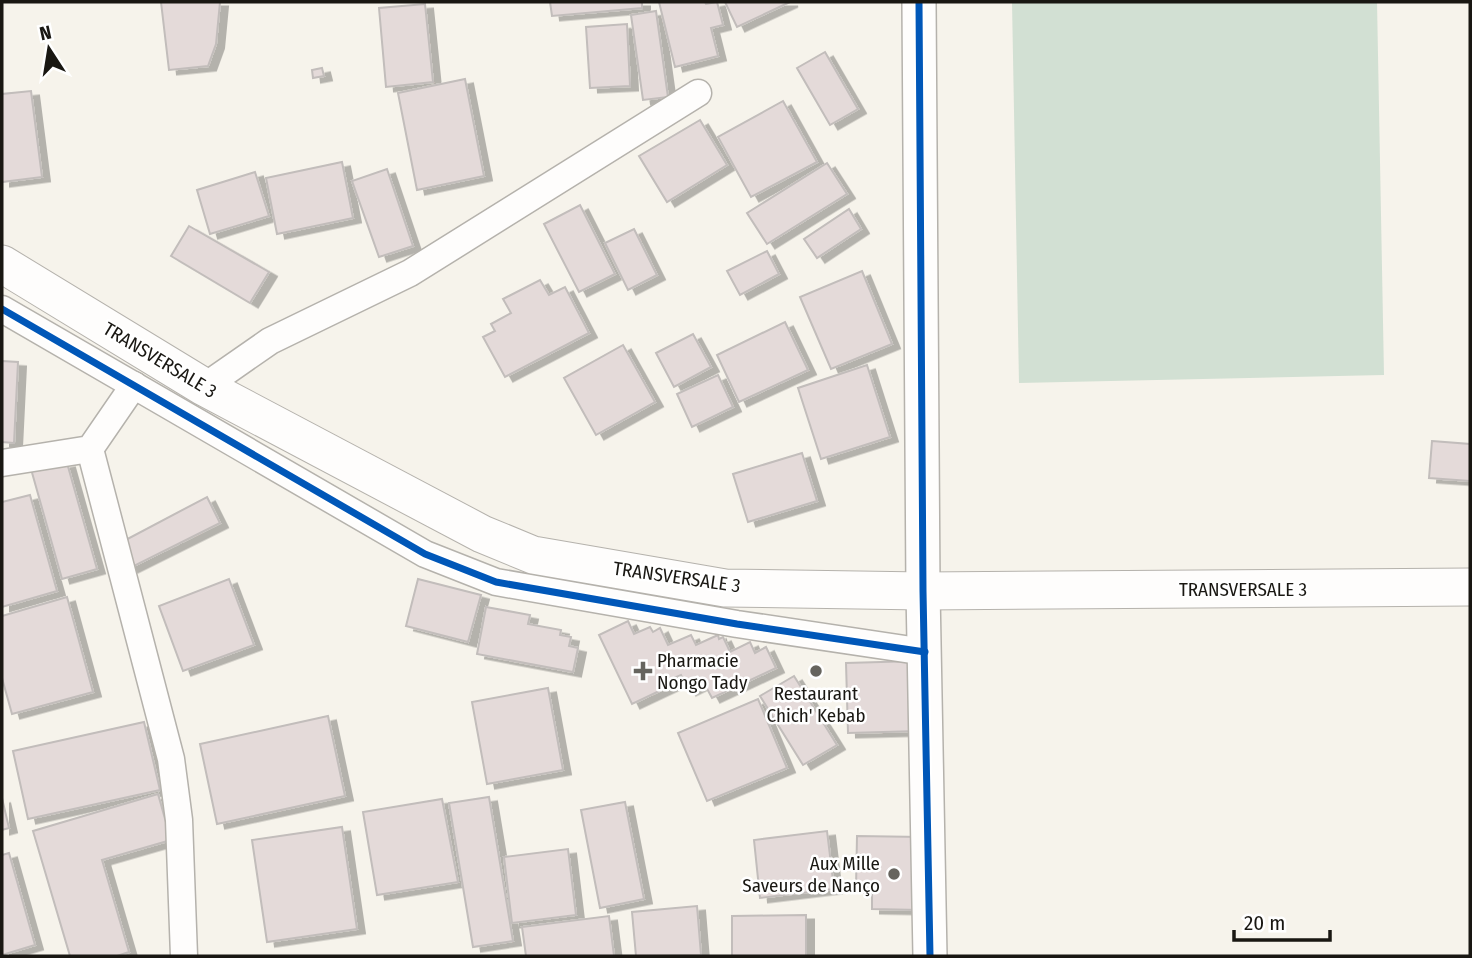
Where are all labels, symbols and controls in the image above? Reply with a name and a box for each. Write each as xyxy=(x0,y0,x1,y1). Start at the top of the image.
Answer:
north arrow xyxy=(14,14,84,84)
text: N xyxy=(38,20,54,45)
street label: TRANSVERSALE 3 xyxy=(99,317,221,403)
street label: TRANSVERSALE 3 xyxy=(612,557,742,597)
street label: TRANSVERSALE 3 xyxy=(1179,578,1307,601)
place label: Pharmacie Nongo Tady xyxy=(657,649,748,694)
marker: Pharmacie Nongo Tady xyxy=(635,663,651,679)
marker: Restaurant Chich' Kebab xyxy=(808,663,824,679)
place label: Restaurant Chich' Kebab xyxy=(766,682,866,727)
place label: Aux Mille Saveurs de Nanço xyxy=(742,852,880,897)
marker: Aux Mille Saveurs de Nanço xyxy=(886,866,902,882)
scale bar xyxy=(1234,898,1330,942)
text: 20 m xyxy=(1244,910,1285,936)

